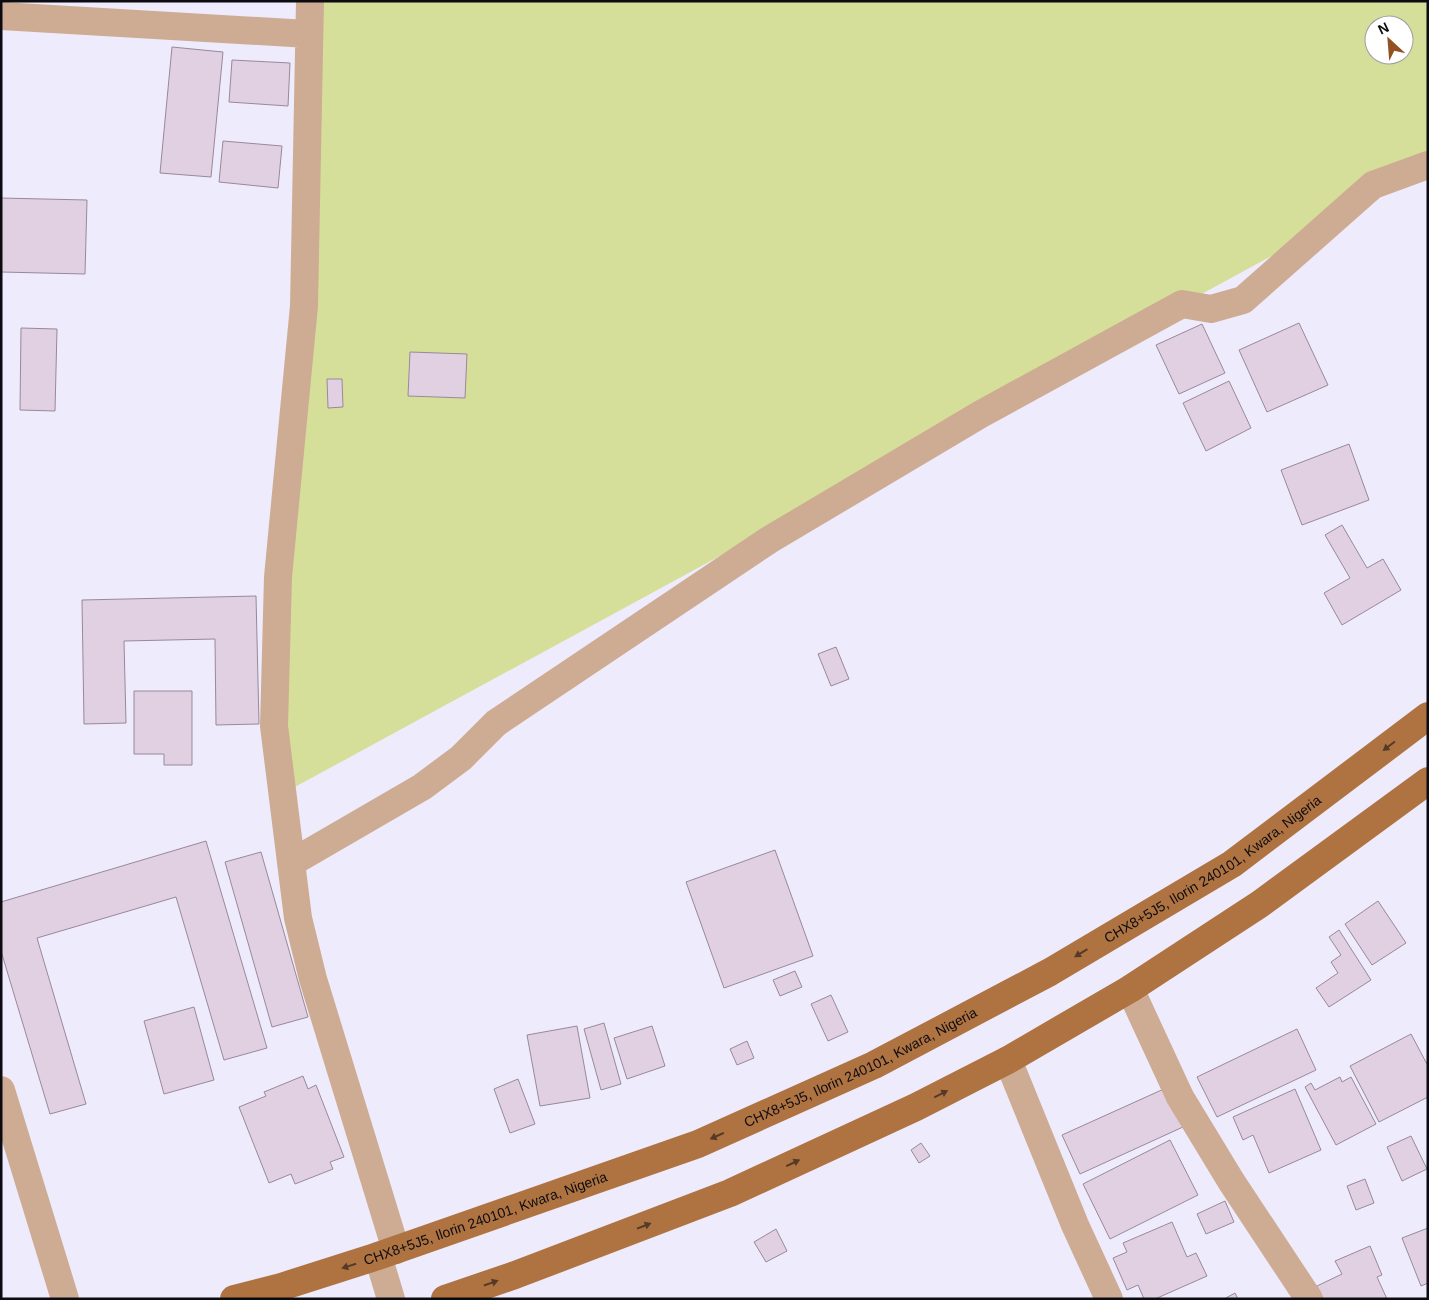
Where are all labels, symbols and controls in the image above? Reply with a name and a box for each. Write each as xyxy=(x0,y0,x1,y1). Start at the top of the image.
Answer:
north arrow xyxy=(1364,15,1414,65)
text: N xyxy=(1375,19,1391,38)
one-way arrow xyxy=(1383,740,1396,751)
street label: CHX8+5J5, Ilorin 240101, Kwara, Nigeria xyxy=(1101,792,1324,946)
one-way arrow xyxy=(1074,949,1087,958)
street label: CHX8+5J5, Ilorin 240101, Kwara, Nigeria xyxy=(741,1004,980,1130)
one-way arrow xyxy=(933,1090,948,1098)
one-way arrow xyxy=(710,1132,724,1140)
one-way arrow xyxy=(786,1159,801,1168)
street label: CHX8+5J5, Ilorin 240101, Kwara, Nigeria xyxy=(362,1168,609,1268)
one-way arrow xyxy=(636,1222,651,1229)
one-way arrow xyxy=(341,1262,356,1270)
one-way arrow xyxy=(484,1279,499,1286)

